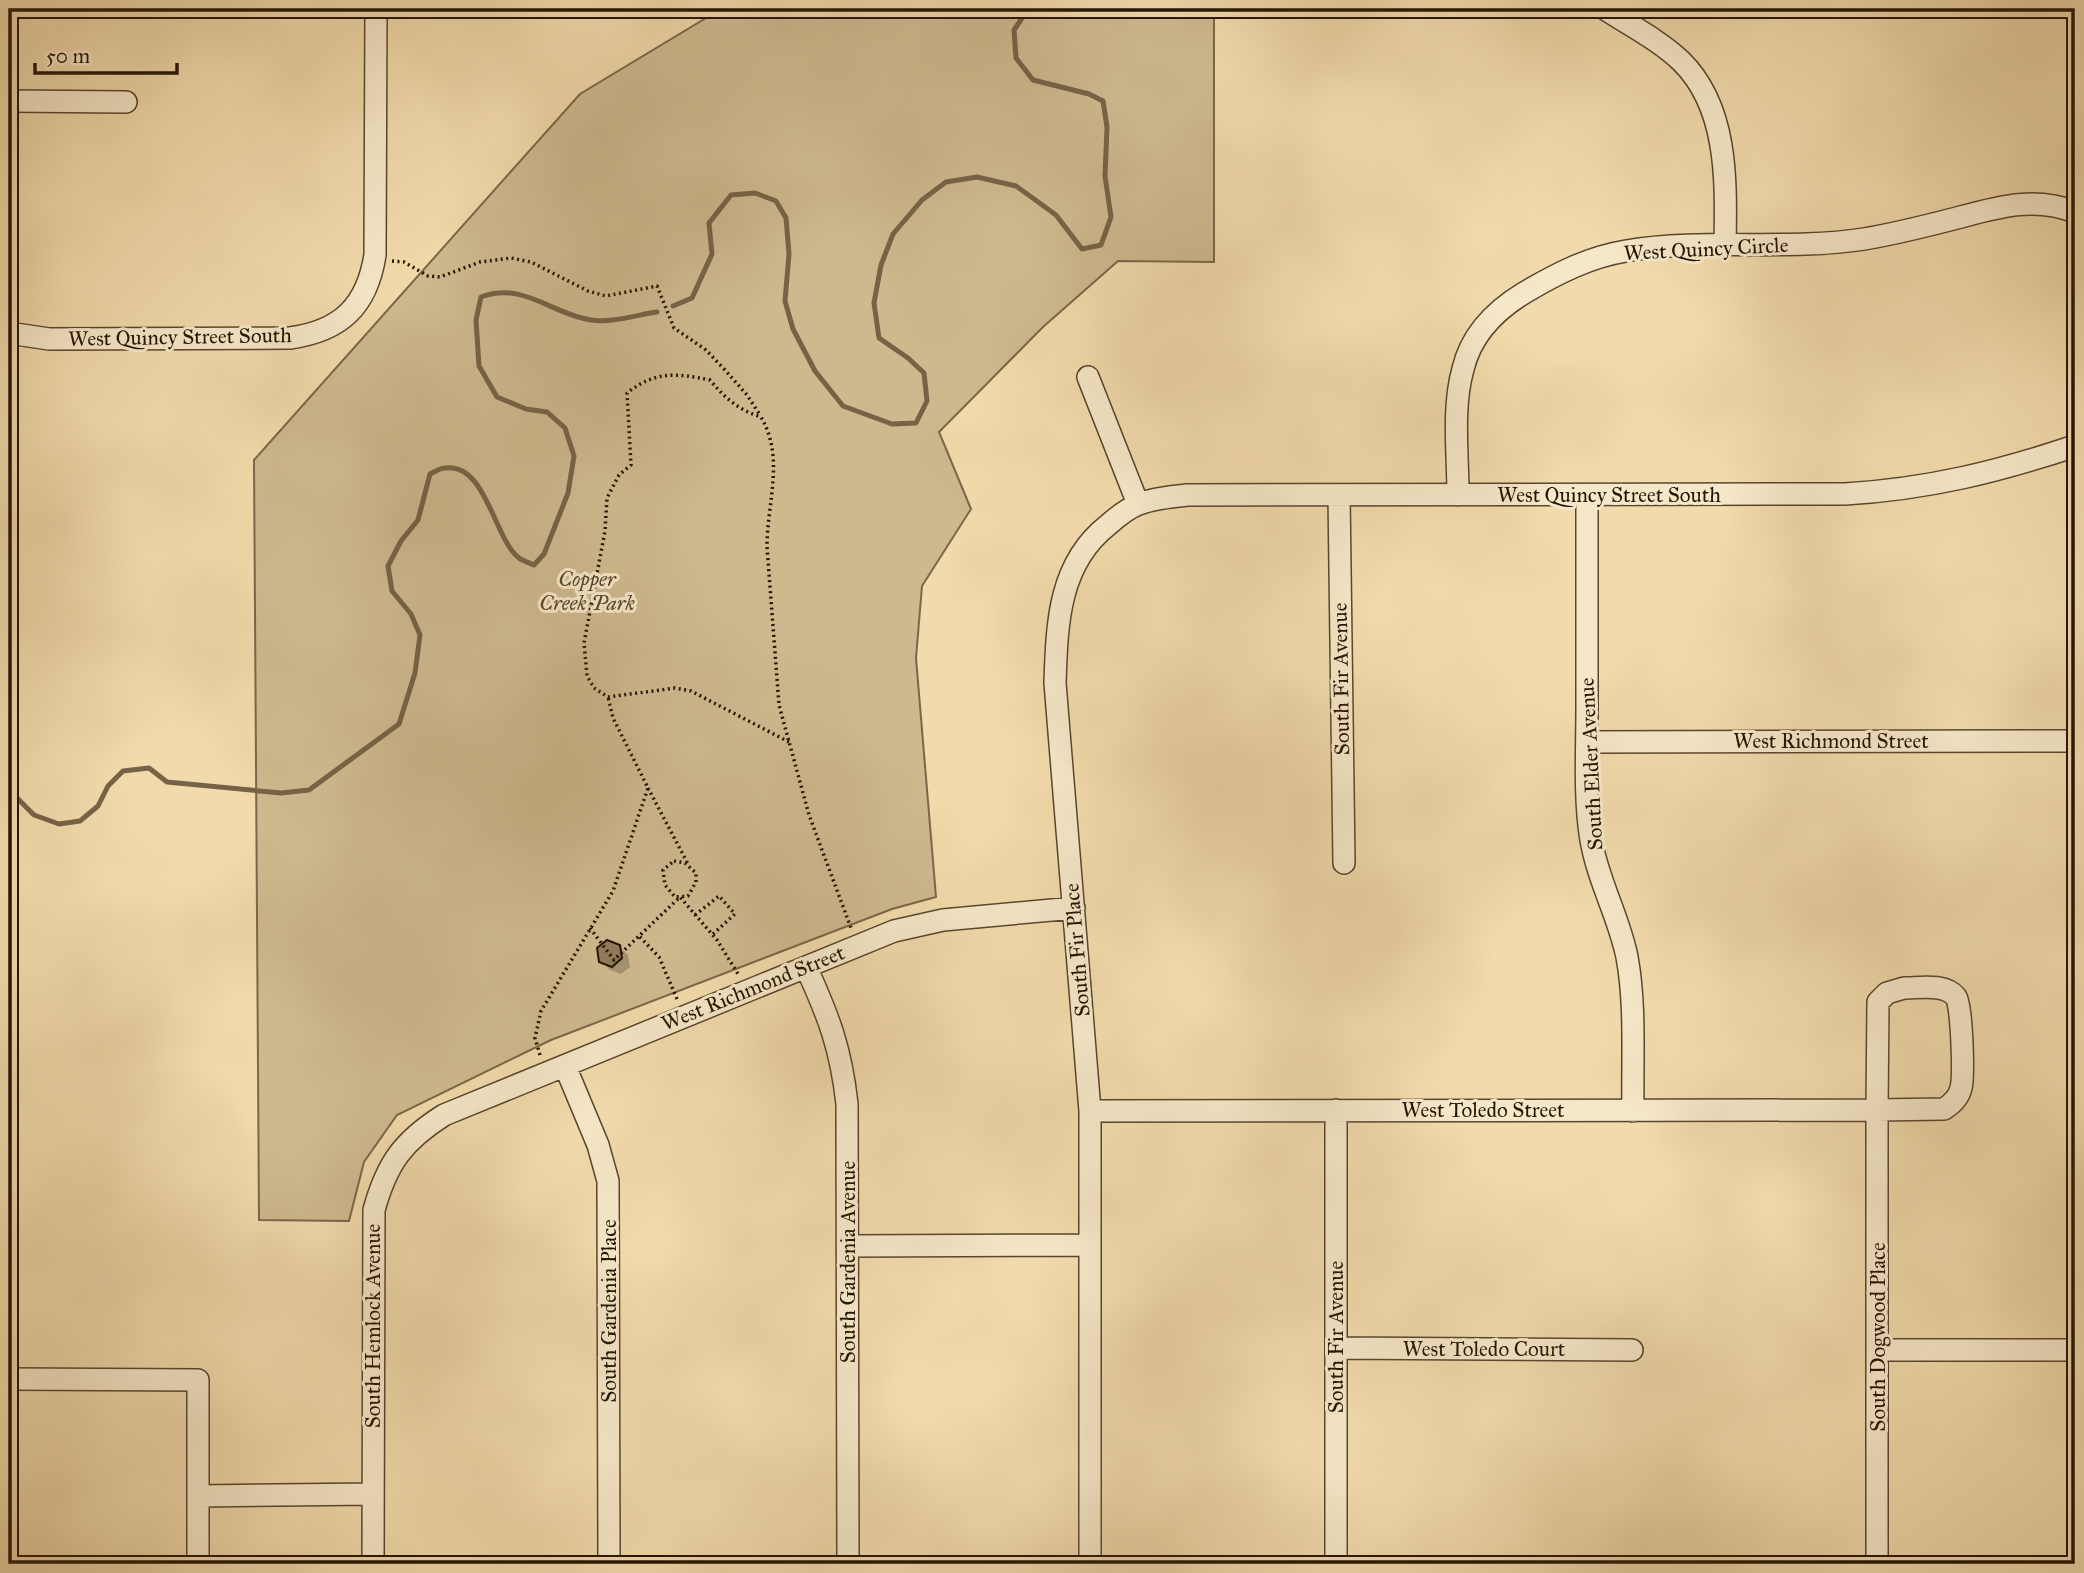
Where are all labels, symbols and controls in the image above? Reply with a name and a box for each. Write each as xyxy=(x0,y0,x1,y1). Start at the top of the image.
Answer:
scale bar xyxy=(35,32,177,76)
text: 50 m xyxy=(46,43,91,69)
street label: West Quincy Circle xyxy=(1623,232,1789,266)
street label: West Quincy Street South xyxy=(68,322,292,352)
street label: West Quincy Street South xyxy=(1497,482,1721,508)
park label: Copper Creek Park xyxy=(539,566,635,616)
street label: South Fir Avenue xyxy=(1327,602,1355,756)
street label: South Elder Avenue xyxy=(1573,677,1609,851)
street label: West Richmond Street xyxy=(1733,728,1929,754)
street label: South Fir Place xyxy=(1058,882,1096,1018)
street label: West Richmond Street xyxy=(658,939,849,1037)
street label: West Toledo Street xyxy=(1401,1097,1565,1123)
street label: South Gardenia Avenue xyxy=(835,1161,861,1363)
street label: South Gardenia Place xyxy=(596,1219,622,1403)
street label: South Hemlock Avenue xyxy=(360,1224,386,1428)
street label: South Dogwood Place xyxy=(1865,1242,1891,1432)
street label: South Fir Avenue xyxy=(1323,1260,1349,1413)
street label: West Toledo Court xyxy=(1403,1336,1566,1362)

